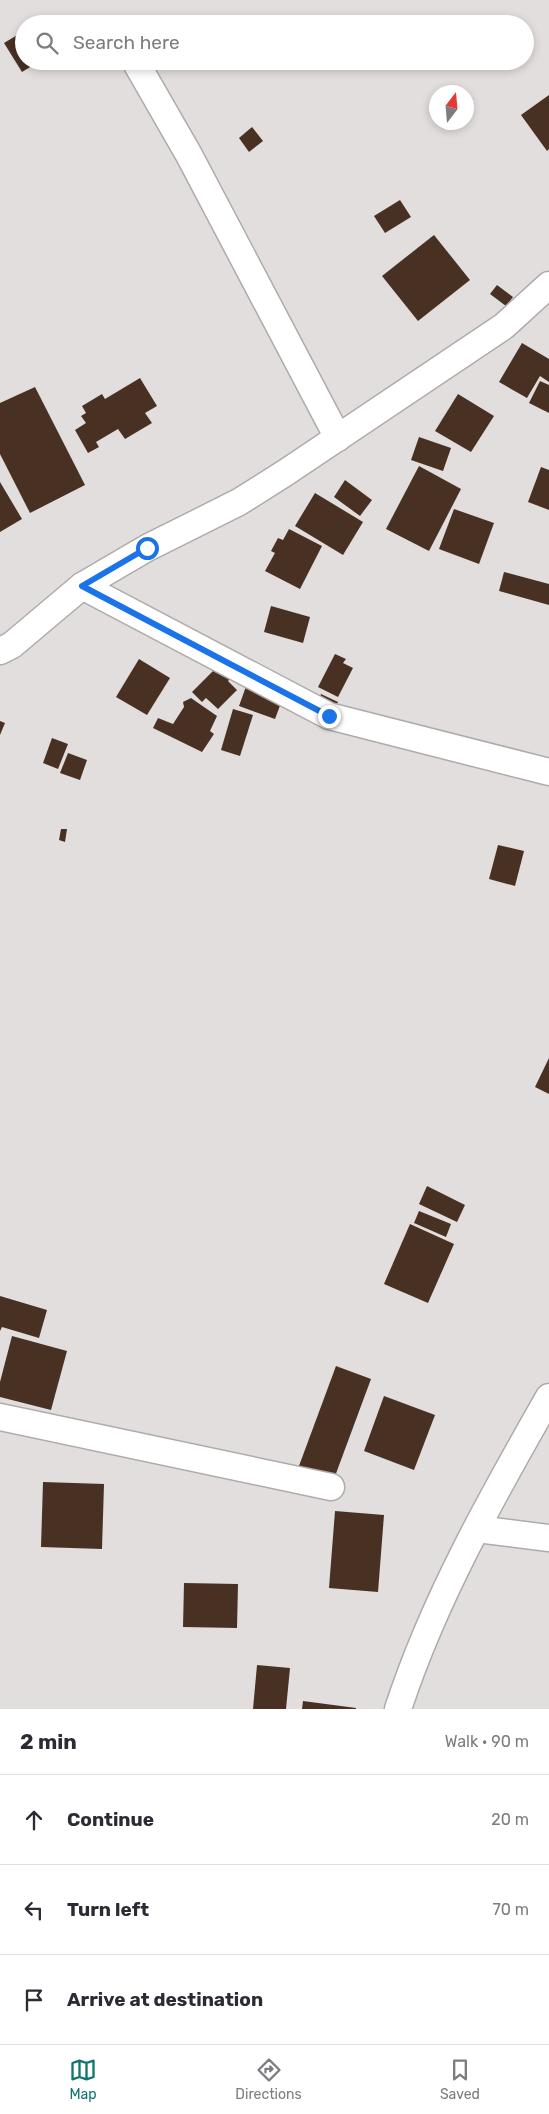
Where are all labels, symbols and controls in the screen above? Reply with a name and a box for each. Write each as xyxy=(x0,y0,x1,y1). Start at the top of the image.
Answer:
search box xyxy=(15,15,534,70)
icon: search xyxy=(33,29,61,57)
text: Search here xyxy=(73,31,180,54)
north arrow xyxy=(429,85,474,130)
route start xyxy=(136,537,159,560)
route end xyxy=(318,705,341,728)
text: 2 min xyxy=(20,1729,77,1754)
text: Walk · 90 m xyxy=(445,1732,529,1751)
icon: ahead xyxy=(20,1806,48,1834)
text: Continue xyxy=(67,1808,154,1831)
text: 20 m xyxy=(491,1810,529,1829)
icon: left xyxy=(20,1896,48,1924)
text: Turn left xyxy=(67,1898,149,1921)
text: 70 m xyxy=(492,1900,529,1919)
icon: arrive xyxy=(20,1986,48,2014)
text: Arrive at destination xyxy=(67,1988,263,2011)
tab: Map xyxy=(69,2056,97,2103)
tab: Directions xyxy=(235,2056,302,2103)
tab: Saved xyxy=(440,2056,480,2103)

